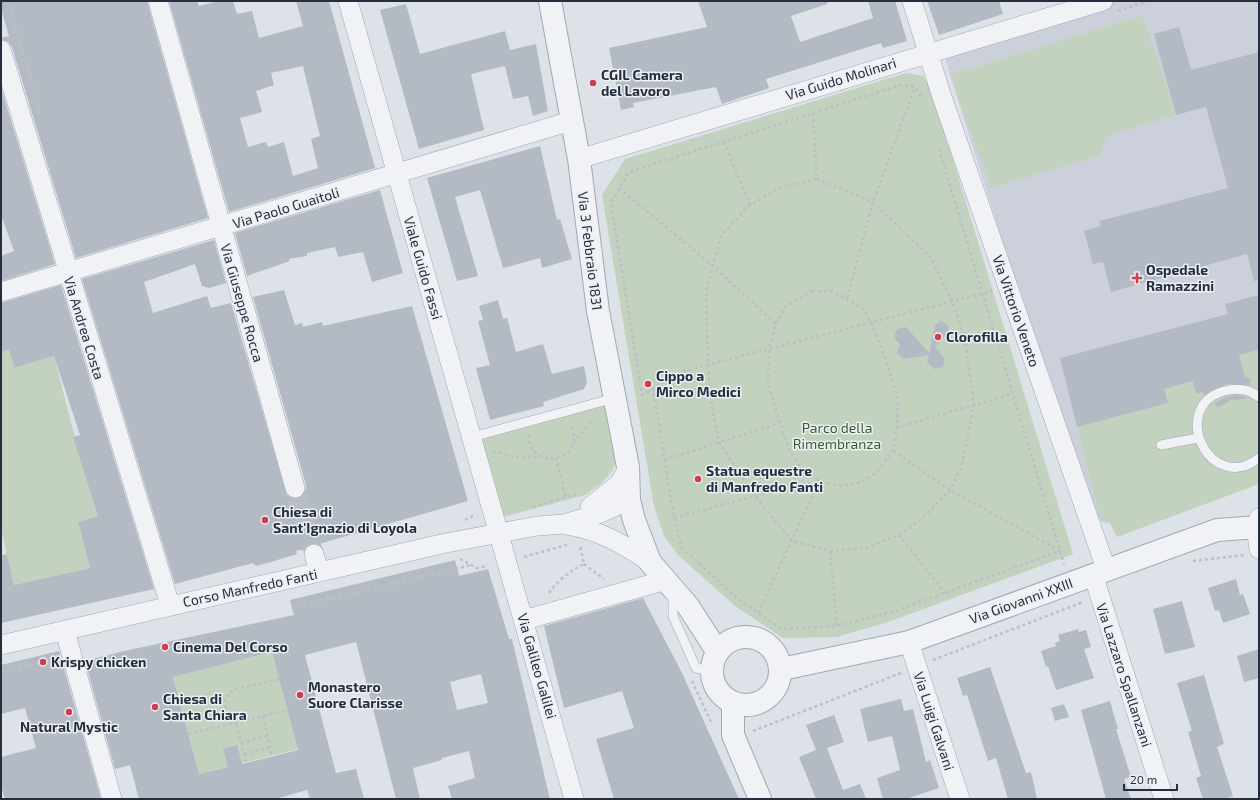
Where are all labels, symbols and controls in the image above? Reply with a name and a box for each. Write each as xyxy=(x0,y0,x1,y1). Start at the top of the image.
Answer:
street label: Via Guido Molinari xyxy=(783,54,898,103)
place label: CGIL Camera del Lavoro xyxy=(601,66,683,99)
marker: CGIL Camera del Lavoro xyxy=(588,78,598,88)
street label: Via Paolo Guaitoli xyxy=(230,183,341,232)
street label: Via 3 Febbraio 1831 xyxy=(575,190,606,311)
street label: Viale Guido Fassi xyxy=(401,214,446,321)
street label: Via Giuseppe Rocca xyxy=(217,242,268,364)
street label: Via Vittorio Veneto xyxy=(989,253,1044,369)
place label: Ospedale Ramazzini xyxy=(1146,261,1214,294)
marker: Ospedale Ramazzini xyxy=(1131,272,1143,284)
street label: Via Andrea Costa xyxy=(61,274,108,382)
place label: Clorofilla xyxy=(946,328,1008,345)
marker: Clorofilla xyxy=(933,332,943,342)
place label: Cippo a Mirco Medici xyxy=(656,367,741,400)
marker: Cippo a Mirco Medici xyxy=(643,379,653,389)
park label: Parco della Rimembranza xyxy=(793,419,881,452)
place label: Statua equestre di Manfredo Fanti xyxy=(706,462,823,495)
marker: Statua equestre di Manfredo Fanti xyxy=(693,474,703,484)
place label: Chiesa di Sant'Ignazio di Loyola xyxy=(273,503,417,536)
marker: Chiesa di Sant'Ignazio di Loyola xyxy=(260,515,270,525)
street label: Corso Manfredo Fanti xyxy=(181,565,319,610)
street label: Via Giovanni XXIII xyxy=(967,574,1075,627)
street label: Via Lazzaro Spallanzani xyxy=(1093,601,1156,749)
street label: Via Galileo Galilei xyxy=(514,611,561,721)
place label: Cinema Del Corso xyxy=(173,638,288,655)
marker: Cinema Del Corso xyxy=(160,642,170,652)
place label: Krispy chicken xyxy=(51,653,147,670)
marker: Krispy chicken xyxy=(38,657,48,667)
street label: Via Luigi Galvani xyxy=(911,669,958,772)
place label: Monastero Suore Clarisse xyxy=(308,678,403,711)
place label: Chiesa di Santa Chiara xyxy=(163,690,247,723)
marker: Monastero Suore Clarisse xyxy=(295,690,305,700)
marker: Chiesa di Santa Chiara xyxy=(150,702,160,712)
marker: Natural Mystic xyxy=(64,707,74,717)
place label: Natural Mystic xyxy=(20,718,118,735)
scale bar xyxy=(1124,766,1177,792)
text: 20 m xyxy=(1130,772,1157,786)

